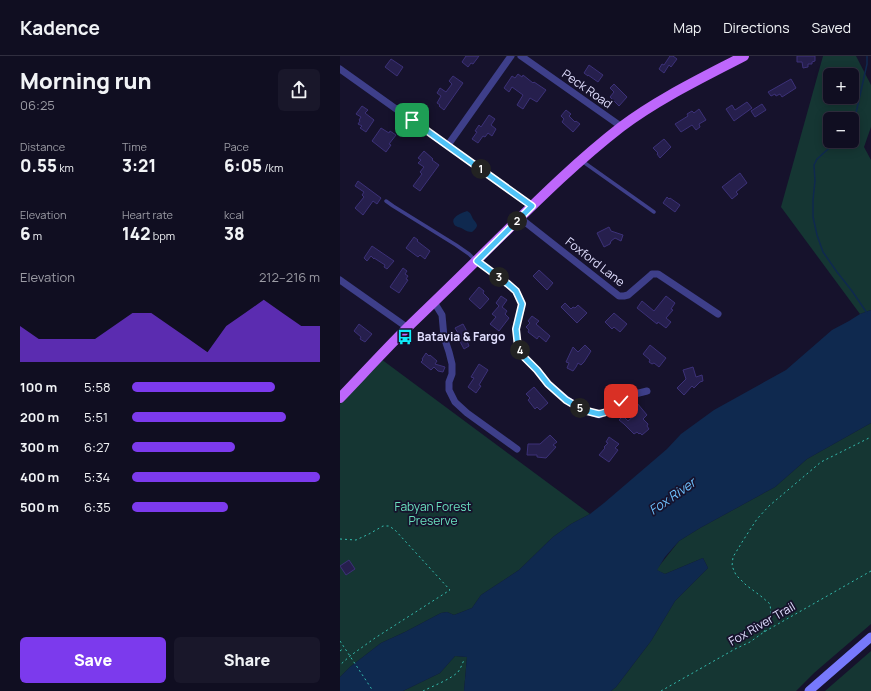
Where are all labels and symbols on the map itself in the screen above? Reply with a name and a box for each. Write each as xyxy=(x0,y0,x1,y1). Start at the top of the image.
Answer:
street label: Peck Road xyxy=(559,65,616,112)
pin xyxy=(395,103,429,137)
pin: 1 xyxy=(471,159,491,179)
pin: 2 xyxy=(507,211,527,231)
street label: Foxford Lane xyxy=(562,233,628,290)
pin: 3 xyxy=(489,267,509,287)
bus stop icon: Batavia & Fargo xyxy=(396,328,414,346)
place label: Batavia & Fargo xyxy=(417,328,505,345)
pin: 4 xyxy=(510,340,530,360)
pin xyxy=(604,384,638,418)
pin: 5 xyxy=(570,398,590,418)
water label: Fox River xyxy=(645,472,701,519)
park label: Fabyan Forest Preserve xyxy=(395,498,472,529)
street label: Fox River Trail xyxy=(725,598,798,650)

